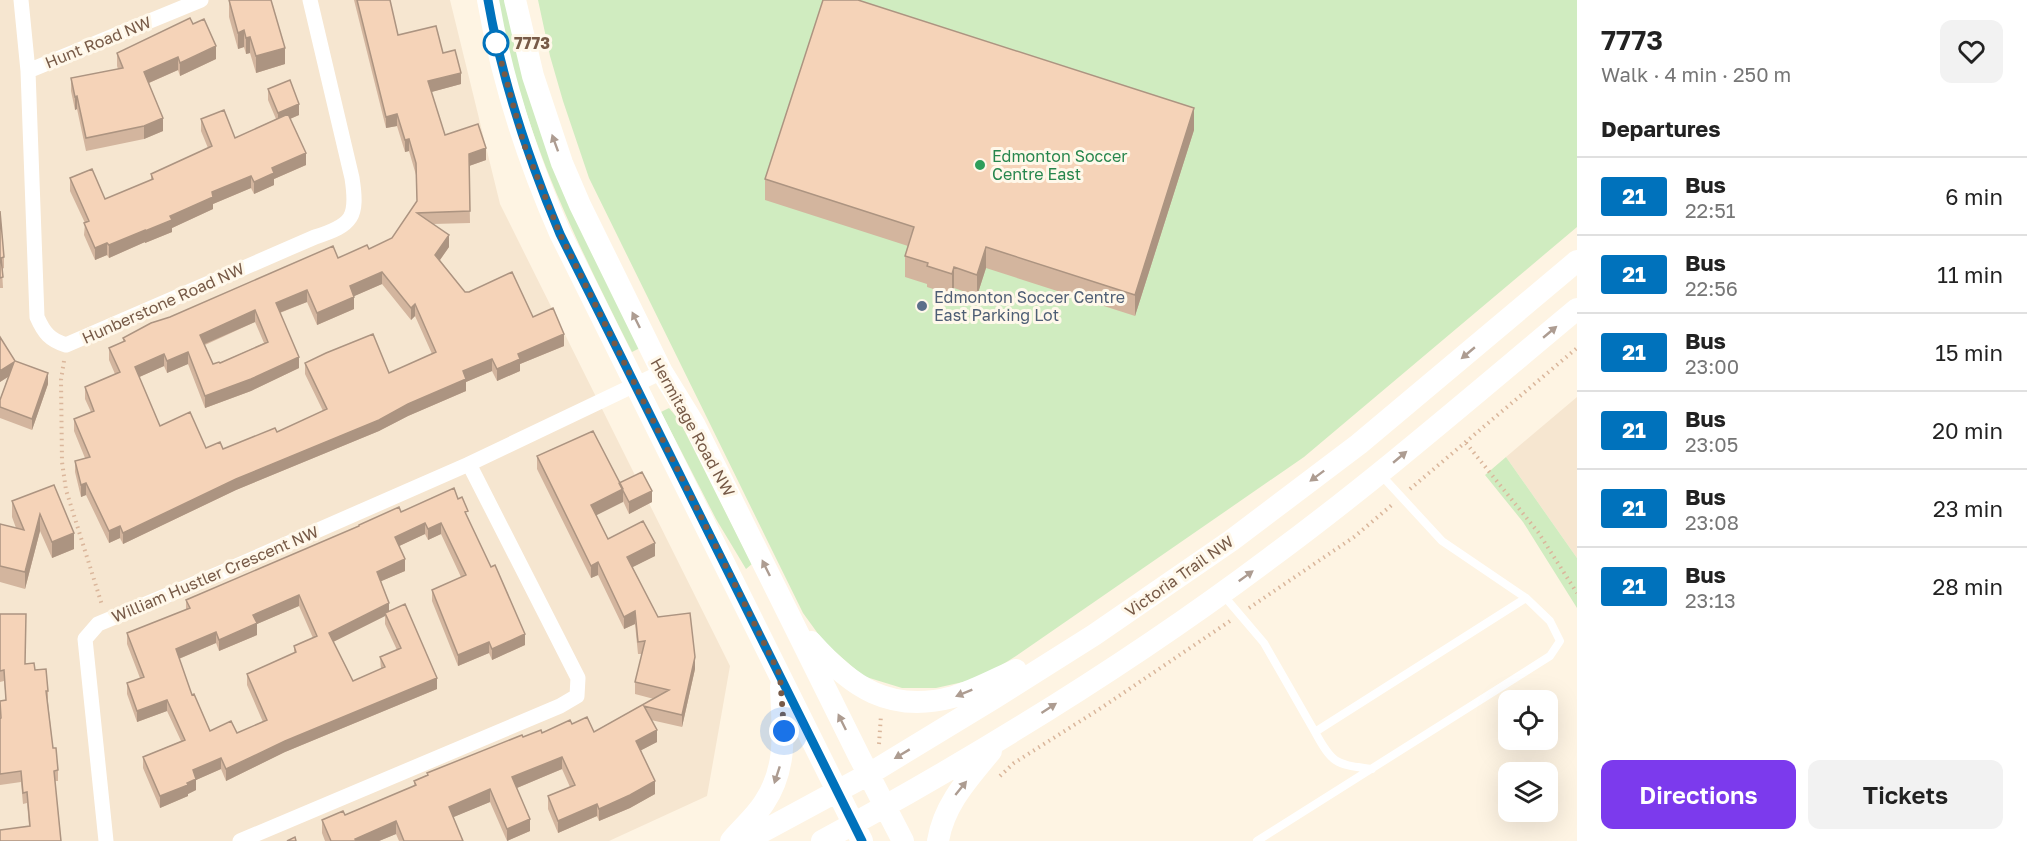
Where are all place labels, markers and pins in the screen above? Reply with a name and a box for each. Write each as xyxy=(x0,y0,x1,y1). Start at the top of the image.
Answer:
marker: 7773 xyxy=(483,30,509,56)
place label: 7773 xyxy=(514,33,550,53)
place label: Edmonton Soccer Centre East xyxy=(992,146,1128,184)
marker: Edmonton Soccer Centre East xyxy=(973,158,987,172)
place label: Edmonton Soccer Centre East Parking Lot xyxy=(934,287,1125,325)
marker: Edmonton Soccer Centre East Parking Lot xyxy=(915,299,929,313)

